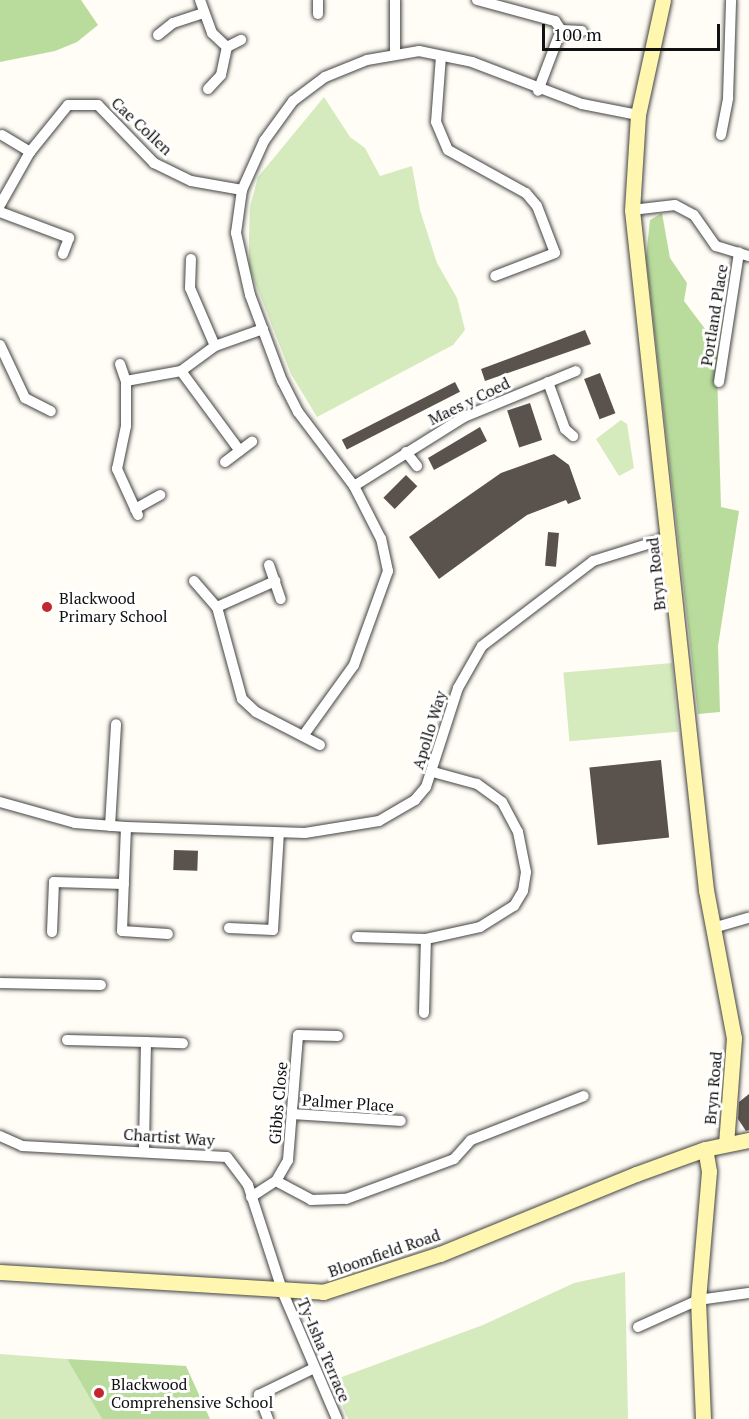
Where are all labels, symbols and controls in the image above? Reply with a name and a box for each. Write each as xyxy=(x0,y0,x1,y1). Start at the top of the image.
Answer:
scale bar xyxy=(545,12,724,50)
text: 100 m xyxy=(553,22,602,46)
street label: Cae Collen xyxy=(108,93,176,159)
street label: Portland Place xyxy=(696,263,732,367)
street label: Maes y Coed xyxy=(425,373,513,429)
street label: Bryn Road xyxy=(643,536,669,612)
place label: Blackwood Primary School xyxy=(59,588,168,626)
marker: Blackwood Primary School xyxy=(40,600,54,614)
street label: Apollo Way xyxy=(408,688,450,772)
street label: Bryn Road xyxy=(700,1051,726,1125)
street label: Gibbs Close xyxy=(265,1061,291,1145)
street label: Palmer Place xyxy=(301,1090,395,1116)
street label: Chartist Way xyxy=(123,1124,215,1150)
street label: Bloomfield Road xyxy=(326,1225,442,1281)
street label: Ty-Isha Terrace xyxy=(293,1295,355,1405)
place label: Blackwood Comprehensive School xyxy=(111,1374,273,1412)
marker: Blackwood Comprehensive School xyxy=(92,1386,106,1400)

